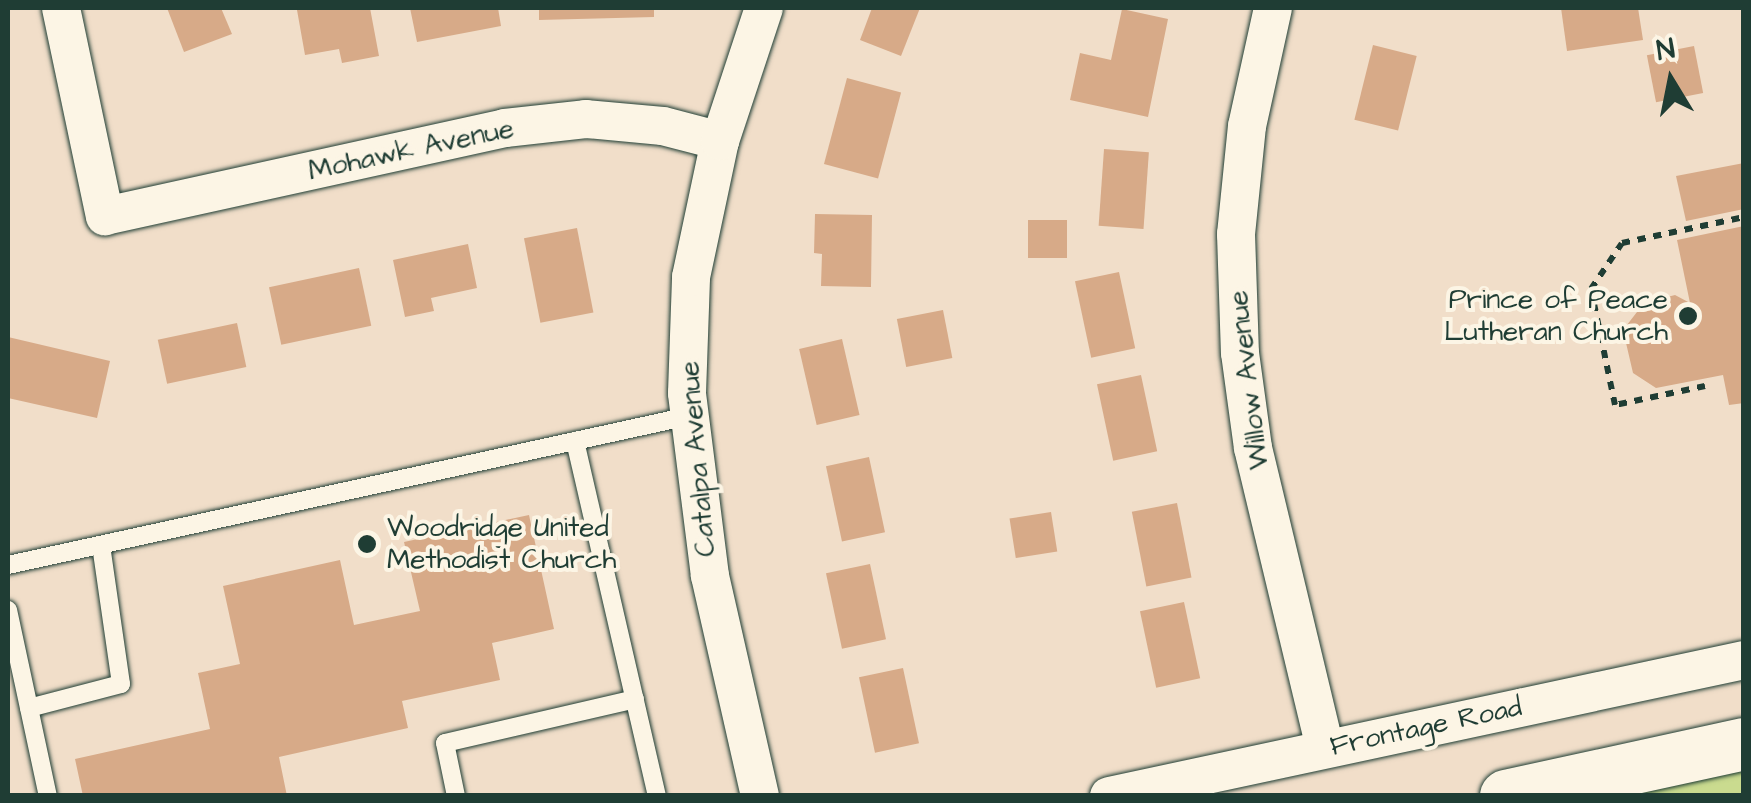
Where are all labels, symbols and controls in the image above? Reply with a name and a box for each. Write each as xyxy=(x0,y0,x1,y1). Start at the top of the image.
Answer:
text: N xyxy=(1654,29,1678,71)
north arrow xyxy=(1621,30,1721,130)
street label: Mohawk Avenue xyxy=(305,112,517,188)
place label: Prince of Peace Lutheran Church xyxy=(1444,283,1668,349)
street label: Willow Avenue xyxy=(1221,289,1277,471)
marker: Prince of Peace Lutheran Church xyxy=(1677,305,1699,327)
street label: Catalpa Avenue xyxy=(673,360,723,558)
place label: Woodridge United Methodist Church xyxy=(387,511,616,577)
marker: Woodridge United Methodist Church xyxy=(356,533,378,555)
street label: Frontage Road xyxy=(1327,690,1525,764)

